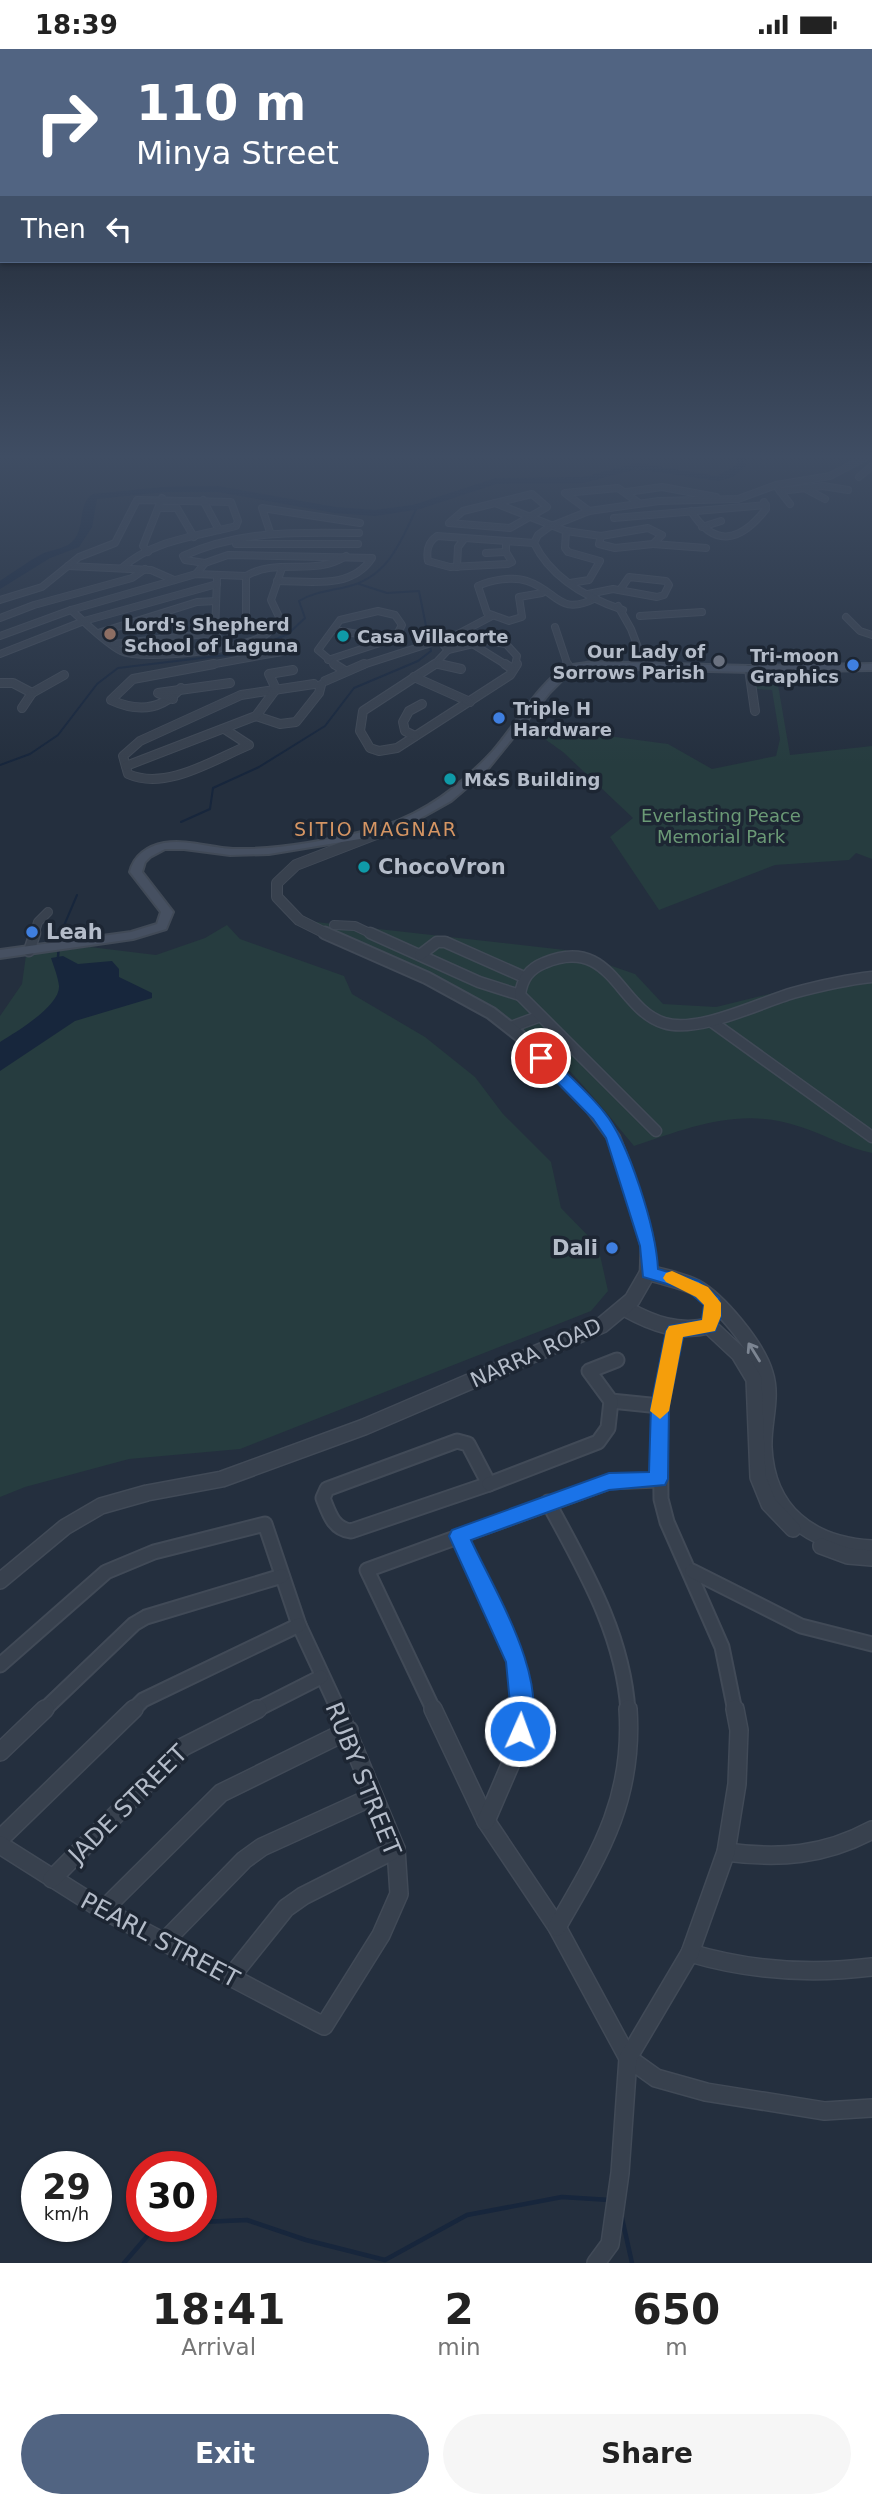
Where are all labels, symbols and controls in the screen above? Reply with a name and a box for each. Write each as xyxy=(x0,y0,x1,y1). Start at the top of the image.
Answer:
text: 18:39 xyxy=(35,10,118,40)
text: 110 m xyxy=(136,75,306,132)
icon: right xyxy=(21,77,112,168)
text: Minya Street xyxy=(136,134,339,172)
icon: left xyxy=(100,210,138,248)
text: Then xyxy=(21,214,86,244)
place label: Lord's Shepherd School of Laguna xyxy=(124,614,298,656)
marker: Lord's Shepherd School of Laguna xyxy=(102,626,118,642)
place label: Casa Villacorte xyxy=(357,626,508,647)
marker: Casa Villacorte xyxy=(335,628,351,644)
place label: Our Lady of Sorrows Parish xyxy=(553,641,705,683)
place label: Tri-moon Graphics xyxy=(750,645,839,687)
marker: Our Lady of Sorrows Parish xyxy=(711,653,727,669)
marker: Tri-moon Graphics xyxy=(845,657,861,673)
place label: Triple H Hardware xyxy=(513,698,612,740)
marker: Triple H Hardware xyxy=(491,710,507,726)
place label: M&S Building xyxy=(464,769,600,790)
marker: M&S Building xyxy=(442,771,458,787)
park label: Everlasting Peace Memorial Park xyxy=(641,805,801,847)
district label: SITIO MAGNAR xyxy=(294,818,458,840)
place label: ChocoVron xyxy=(378,855,506,879)
marker: ChocoVron xyxy=(356,859,372,875)
place label: Leah xyxy=(46,920,103,944)
marker: Leah xyxy=(24,924,40,940)
pin xyxy=(511,1028,571,1088)
icon: arrive xyxy=(522,1039,560,1077)
place label: Dali xyxy=(552,1236,598,1260)
marker: Dali xyxy=(604,1240,620,1256)
street label: NARRA ROAD xyxy=(467,1313,605,1393)
one-way arrow xyxy=(747,1343,761,1363)
position arrow xyxy=(483,1694,557,1768)
street label: RUBY STREET xyxy=(319,1698,407,1860)
street label: JADE STREET xyxy=(62,1739,193,1870)
street label: PEARL STREET xyxy=(76,1886,244,1994)
speed limit sign: 30 xyxy=(126,2151,217,2242)
text: 29 xyxy=(42,2167,91,2207)
text: km/h xyxy=(44,2203,89,2224)
text: 18:41 xyxy=(152,2285,286,2334)
text: 2 xyxy=(444,2285,474,2334)
text: 650 xyxy=(633,2285,720,2334)
text: Arrival xyxy=(181,2334,256,2360)
text: min xyxy=(437,2334,481,2360)
text: m xyxy=(665,2334,688,2360)
button: Exit xyxy=(21,2414,429,2494)
button: Share xyxy=(443,2414,851,2494)

